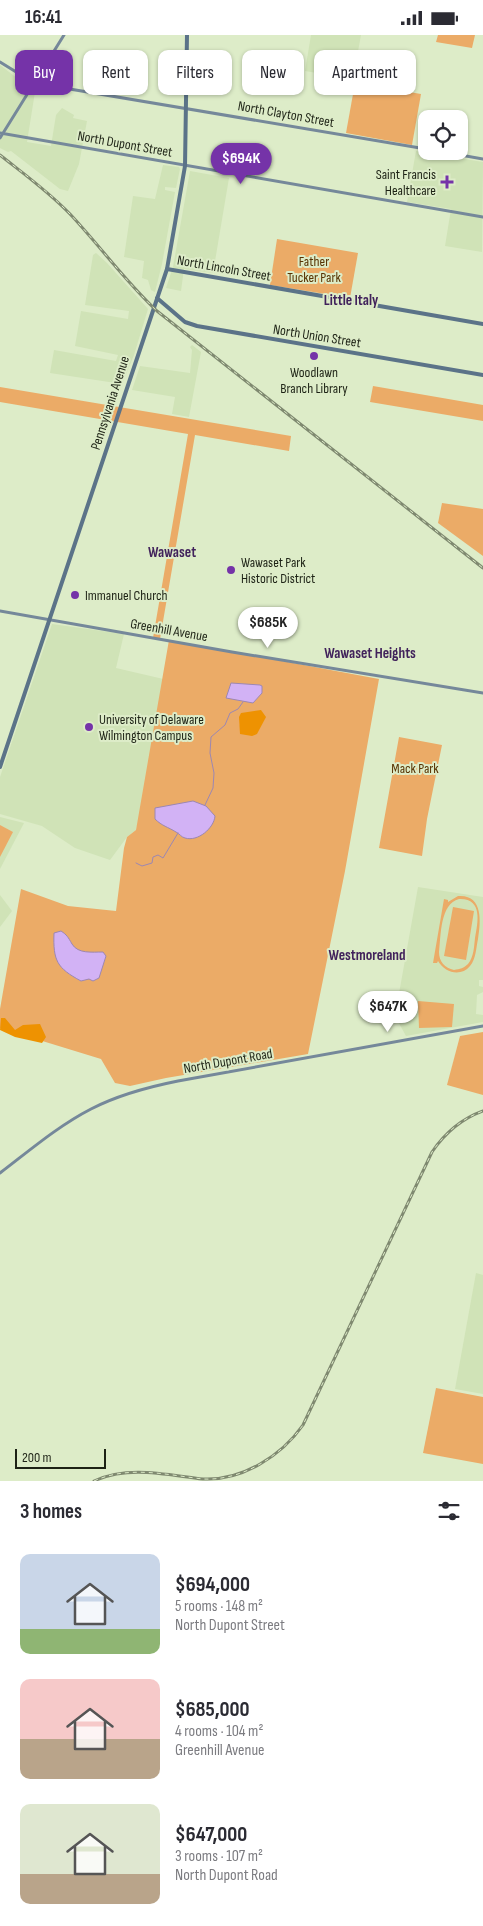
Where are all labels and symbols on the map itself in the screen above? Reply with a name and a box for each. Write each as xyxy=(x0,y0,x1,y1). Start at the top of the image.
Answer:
street label: North Clayton Street xyxy=(236,97,336,131)
street label: North Dupont Street xyxy=(76,127,174,161)
pin: $694K xyxy=(206,143,276,185)
place label: Saint Francis Healthcare xyxy=(376,166,436,199)
marker: Saint Francis Healthcare xyxy=(440,175,454,189)
street label: North Lincoln Street xyxy=(176,251,272,285)
park label: Father Tucker Park xyxy=(287,253,341,286)
district label: Little Italy xyxy=(324,291,379,310)
street label: North Union Street xyxy=(272,321,362,351)
marker: Woodlawn Branch Library xyxy=(308,350,320,362)
street label: Pennsylvania Avenue xyxy=(87,354,133,452)
place label: Woodlawn Branch Library xyxy=(280,364,348,397)
district label: Wawaset xyxy=(148,543,196,562)
place label: Wawaset Park Historic District xyxy=(241,554,315,587)
marker: Wawaset Park Historic District xyxy=(225,564,237,576)
place label: Immanuel Church xyxy=(85,587,168,604)
marker: Immanuel Church xyxy=(69,589,81,601)
pin: $685K xyxy=(233,607,303,649)
street label: Greenhill Avenue xyxy=(129,615,209,645)
district label: Wawaset Heights xyxy=(324,644,416,663)
place label: University of Delaware Wilmington Campus xyxy=(99,711,204,744)
marker: University of Delaware Wilmington Campus xyxy=(83,721,95,733)
park label: Mack Park xyxy=(391,760,439,777)
district label: Westmoreland xyxy=(329,946,406,965)
pin: $647K xyxy=(353,991,423,1033)
street label: North Dupont Road xyxy=(182,1045,274,1077)
scale bar xyxy=(15,1446,106,1469)

